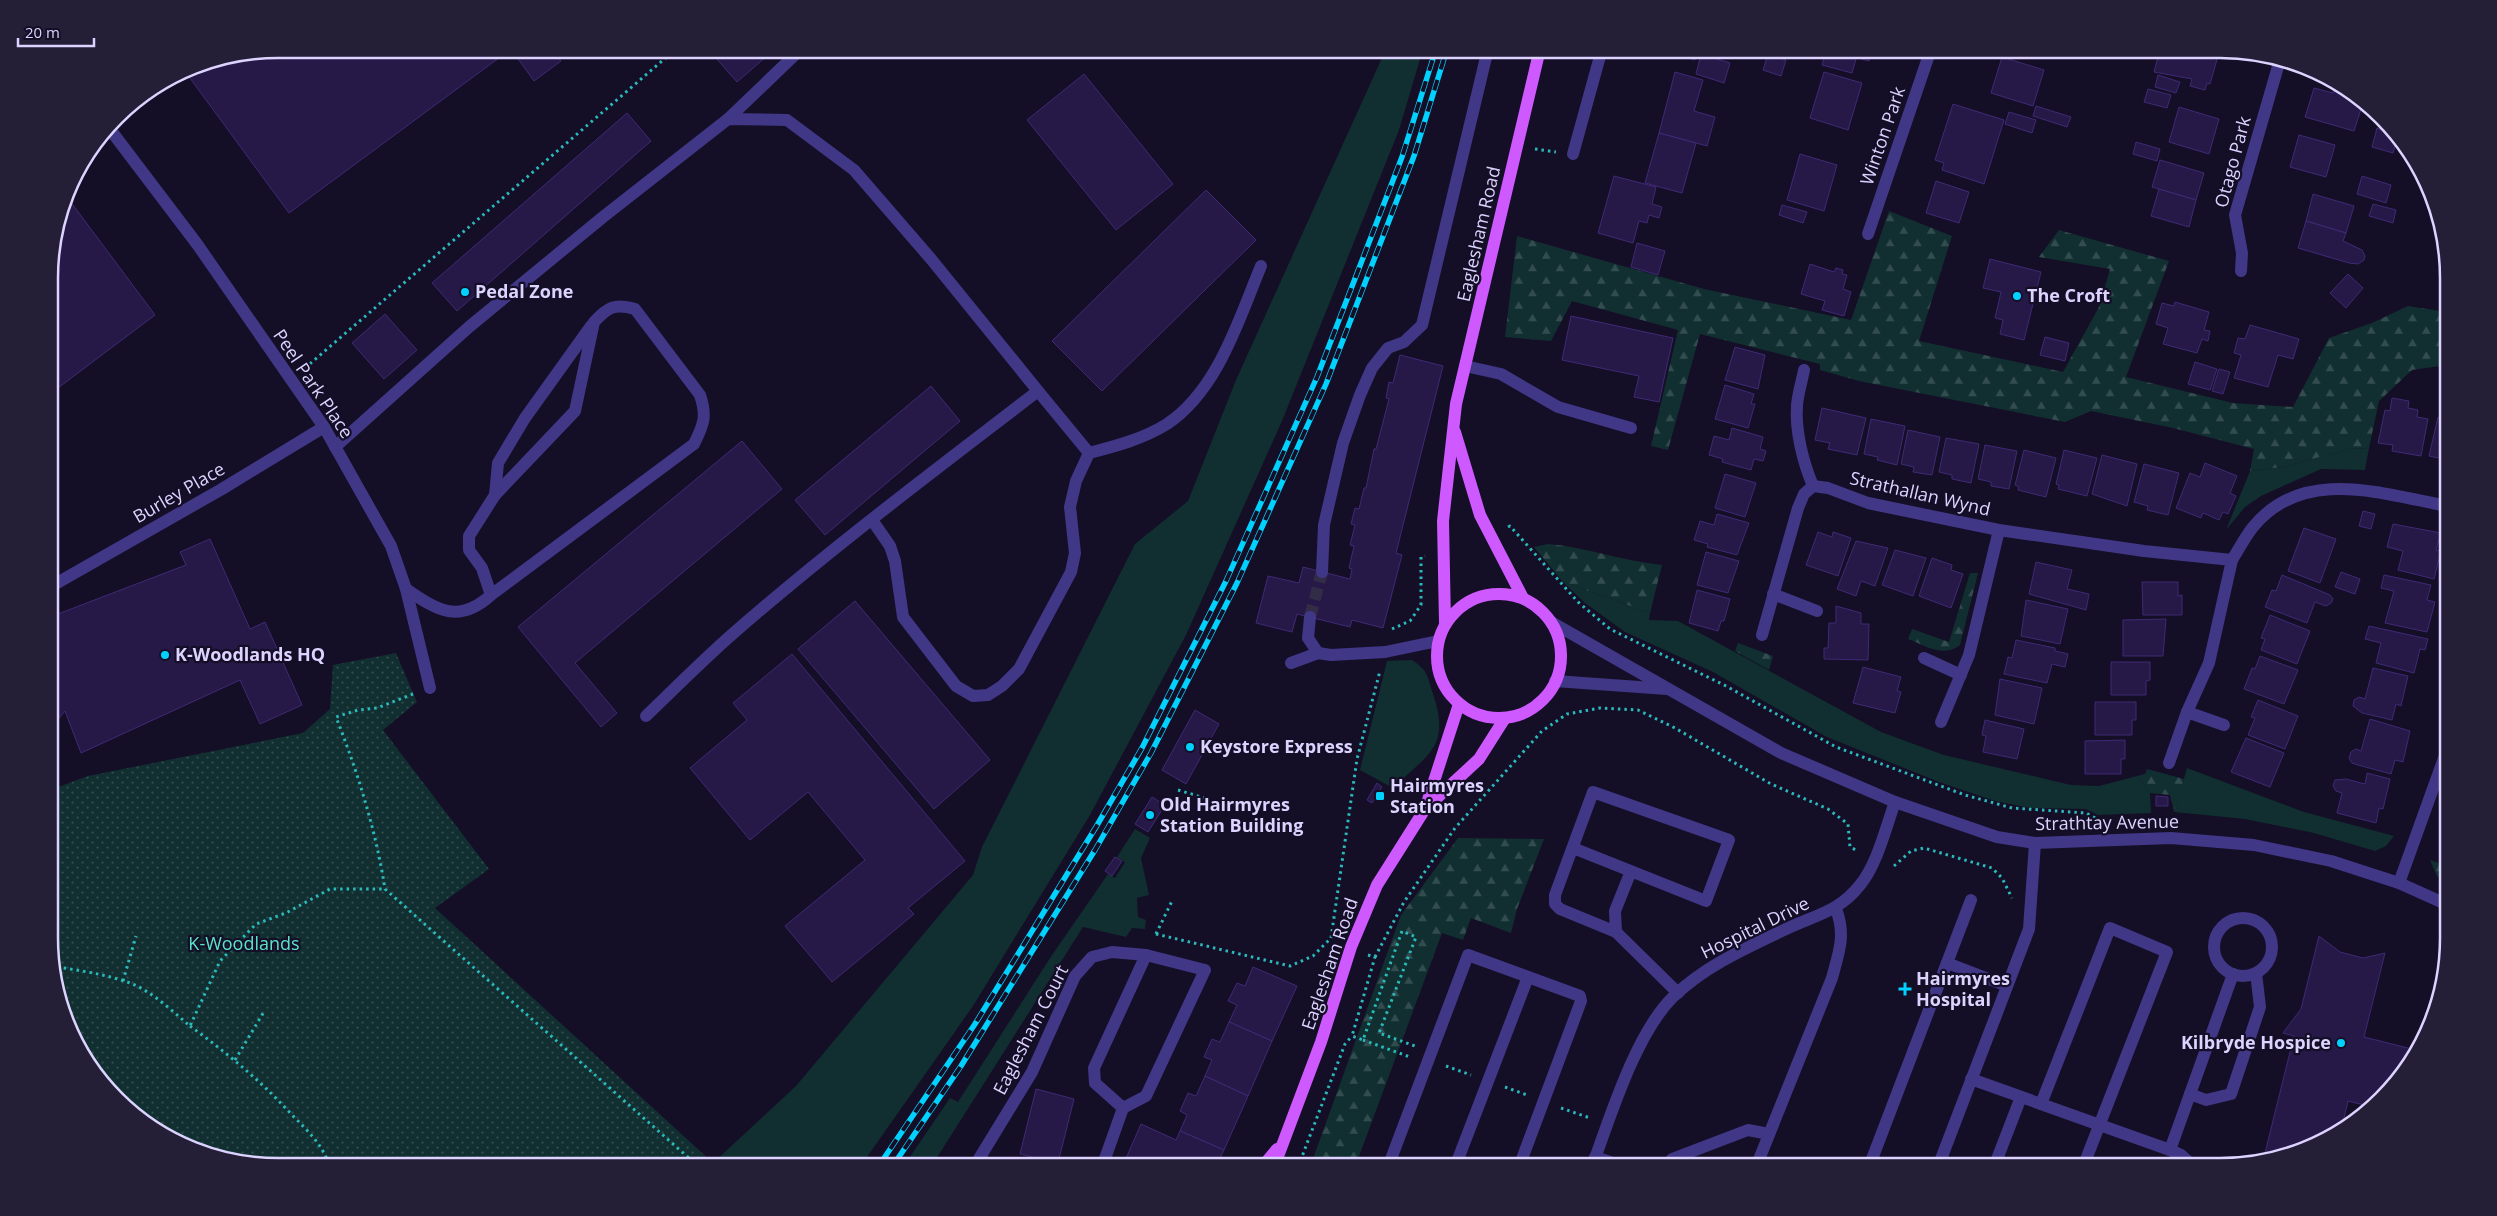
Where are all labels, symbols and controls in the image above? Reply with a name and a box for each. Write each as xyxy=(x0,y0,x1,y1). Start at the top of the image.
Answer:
scale bar xyxy=(18,15,94,47)
text: 20 m xyxy=(25,22,60,42)
street label: Winton Park xyxy=(1854,83,1910,188)
street label: Otago Park xyxy=(2208,113,2256,210)
street label: Eaglesham Road xyxy=(1451,164,1505,304)
place label: Pedal Zone xyxy=(475,279,573,303)
place label: The Croft xyxy=(2027,283,2110,307)
marker: Pedal Zone xyxy=(459,286,471,298)
marker: The Croft xyxy=(2011,290,2023,302)
street label: Peel Park Place xyxy=(268,324,359,443)
street label: Burley Place xyxy=(128,456,229,528)
street label: Strathallan Wynd xyxy=(1848,465,1993,521)
place label: K-Woodlands HQ xyxy=(175,642,325,666)
marker: K-Woodlands HQ xyxy=(159,649,171,661)
place label: Keystore Express xyxy=(1200,734,1353,758)
marker: Keystore Express xyxy=(1184,741,1196,753)
place label: Hairmyres Station xyxy=(1390,773,1484,818)
marker: Hairmyres Station xyxy=(1374,790,1386,802)
place label: Old Hairmyres Station Building xyxy=(1160,792,1303,837)
marker: Old Hairmyres Station Building xyxy=(1144,809,1156,821)
street label: Strathtay Avenue xyxy=(2035,809,2179,835)
street label: Hospital Drive xyxy=(1696,890,1813,964)
street label: Eaglesham Road xyxy=(1295,894,1363,1033)
park label: K-Woodlands xyxy=(188,931,300,955)
street label: Eaglesham Court xyxy=(987,961,1073,1098)
place label: Hairmyres Hospital xyxy=(1916,966,2010,1011)
marker: Hairmyres Hospital xyxy=(1898,982,1912,996)
place label: Kilbryde Hospice xyxy=(2181,1030,2331,1054)
marker: Kilbryde Hospice xyxy=(2335,1037,2347,1049)

